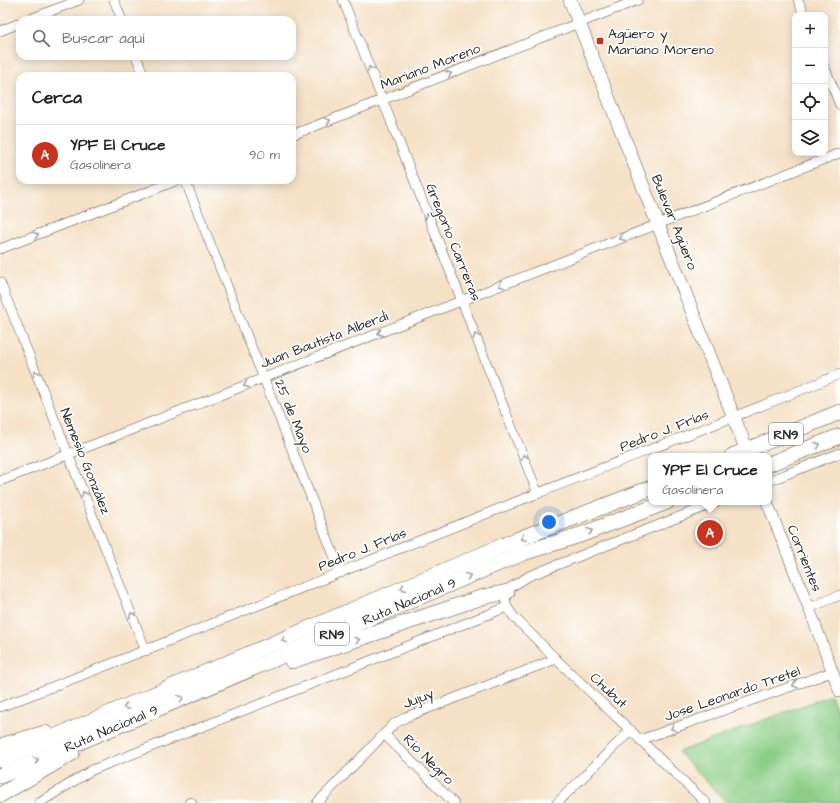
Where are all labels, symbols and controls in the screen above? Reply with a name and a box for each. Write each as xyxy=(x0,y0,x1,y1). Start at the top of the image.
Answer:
map controls xyxy=(792,12,828,156)
button: + xyxy=(792,12,828,48)
search box xyxy=(16,16,296,60)
place label: Agüero y Mariano Moreno xyxy=(608,24,714,60)
icon: search xyxy=(30,27,52,49)
text: Buscar aquí xyxy=(62,28,144,49)
marker: Agüero y Mariano Moreno xyxy=(595,36,605,46)
street label: Mariano Moreno xyxy=(377,39,483,95)
button: − xyxy=(792,48,828,84)
one-way arrow xyxy=(367,65,375,73)
one-way arrow xyxy=(446,70,453,78)
button: locate xyxy=(792,84,828,120)
text: Cerca xyxy=(32,86,82,110)
one-way arrow xyxy=(324,118,332,126)
button: layers xyxy=(792,120,828,156)
text: YPF El Cruce xyxy=(70,135,165,156)
text: A xyxy=(41,146,49,164)
text: 90 m xyxy=(249,146,280,164)
text: Gasolinera xyxy=(70,156,131,174)
street label: Bulevar Agüero xyxy=(646,172,702,273)
street label: Gregorio Carreras xyxy=(420,181,486,304)
one-way arrow xyxy=(425,212,433,219)
one-way arrow xyxy=(33,232,40,240)
one-way arrow xyxy=(619,233,626,241)
one-way arrow xyxy=(498,281,505,289)
street label: Juan Bautista Alberdi xyxy=(258,306,391,374)
one-way arrow xyxy=(376,328,383,336)
one-way arrow xyxy=(473,333,481,341)
one-way arrow xyxy=(33,370,41,378)
street label: 25 de Mayo xyxy=(269,376,317,456)
one-way arrow xyxy=(242,381,249,389)
street label: Nemesio González xyxy=(55,405,115,517)
street label: Pedro J. Frías xyxy=(617,405,712,457)
road number: RN9 xyxy=(769,423,803,445)
one-way arrow xyxy=(814,442,821,450)
popup xyxy=(648,453,772,505)
one-way arrow xyxy=(520,454,528,461)
text: YPF El Cruce xyxy=(662,460,758,481)
text: Gasolinera xyxy=(662,481,723,499)
one-way arrow xyxy=(80,490,88,497)
your location xyxy=(539,512,559,532)
pin: A xyxy=(697,518,723,548)
street label: Corrientes xyxy=(782,522,826,595)
street label: Pedro J. Frías xyxy=(315,523,409,577)
one-way arrow xyxy=(587,527,594,536)
one-way arrow xyxy=(520,533,527,541)
street label: Ruta Nacional 9 xyxy=(359,573,459,631)
one-way arrow xyxy=(465,573,472,581)
one-way arrow xyxy=(400,583,408,591)
one-way arrow xyxy=(128,611,136,618)
road number: RN9 xyxy=(315,623,349,645)
one-way arrow xyxy=(281,635,288,643)
one-way arrow xyxy=(353,636,360,644)
street label: Jose Leonardo Tretel xyxy=(662,661,803,727)
street label: Chubut xyxy=(585,668,632,713)
one-way arrow xyxy=(792,681,799,689)
street label: Jujuy xyxy=(400,684,437,714)
one-way arrow xyxy=(177,695,185,703)
street label: Ruta Nacional 9 xyxy=(61,700,161,758)
one-way arrow xyxy=(122,702,130,710)
one-way arrow xyxy=(669,724,676,732)
street label: Río Negro xyxy=(398,730,458,790)
one-way arrow xyxy=(31,757,39,765)

